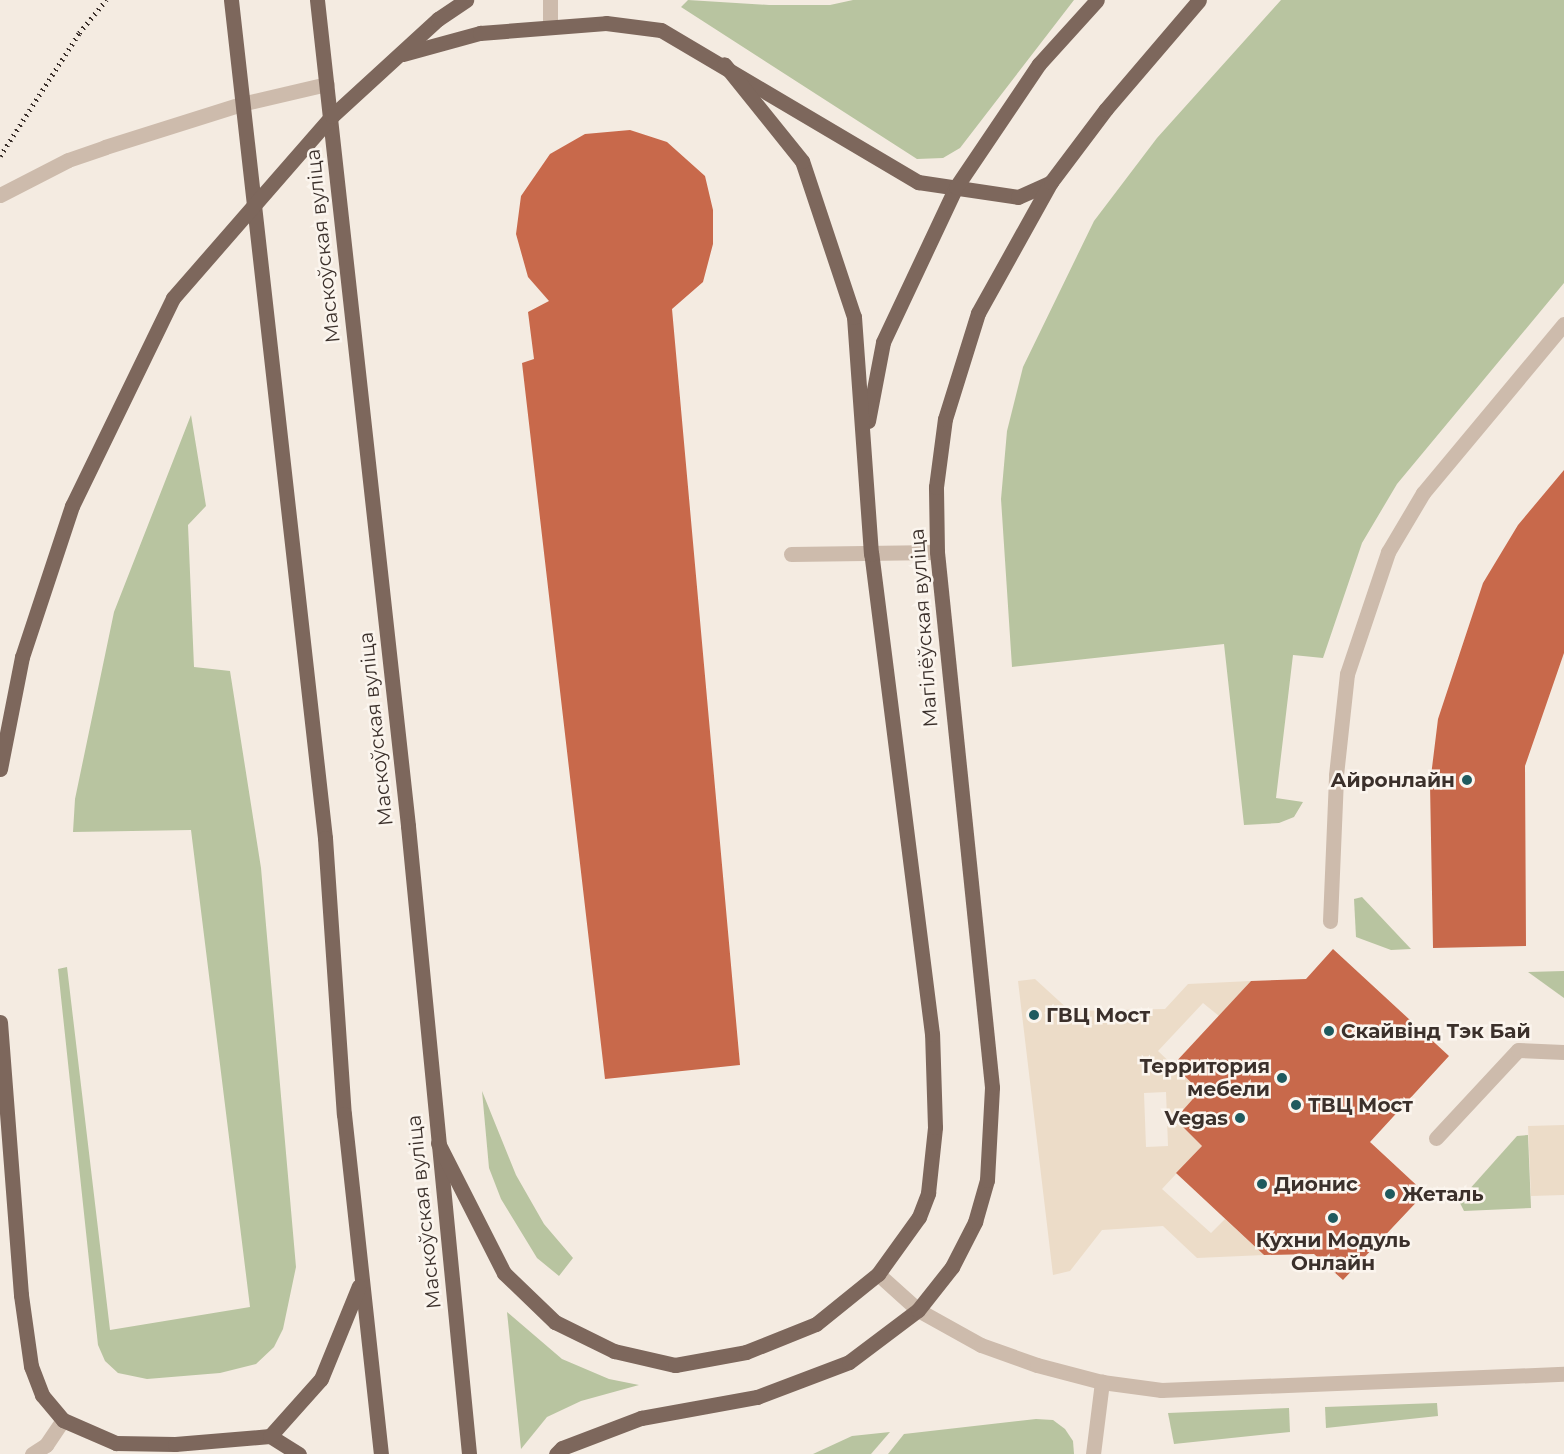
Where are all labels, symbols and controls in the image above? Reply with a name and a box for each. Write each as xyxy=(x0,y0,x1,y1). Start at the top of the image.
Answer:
street label: Маскоўская вуліца xyxy=(301,148,345,344)
street label: Магілёўская вуліца xyxy=(905,528,943,728)
street label: Маскоўская вуліца xyxy=(354,631,398,827)
place label: Айронлайн xyxy=(1331,768,1455,792)
marker: Айронлайн xyxy=(1460,773,1474,787)
place label: ГВЦ Мост xyxy=(1046,1003,1150,1027)
marker: ГВЦ Мост xyxy=(1027,1008,1041,1022)
place label: Скайвінд Тэк Бай xyxy=(1341,1019,1531,1043)
marker: Скайвінд Тэк Бай xyxy=(1322,1024,1336,1038)
place label: Территория мебели xyxy=(1140,1054,1270,1101)
marker: Территория мебели xyxy=(1275,1071,1289,1085)
place label: ТВЦ Мост xyxy=(1308,1093,1413,1117)
marker: ТВЦ Мост xyxy=(1289,1098,1303,1112)
place label: Vegas xyxy=(1165,1106,1228,1130)
marker: Vegas xyxy=(1233,1111,1247,1125)
street label: Маскоўская вуліца xyxy=(402,1114,446,1310)
place label: Дионис xyxy=(1274,1172,1358,1196)
marker: Дионис xyxy=(1255,1177,1269,1191)
place label: Жеталь xyxy=(1402,1182,1484,1206)
marker: Жеталь xyxy=(1383,1187,1397,1201)
marker: Кухни Модуль Онлайн xyxy=(1326,1211,1340,1225)
place label: Кухни Модуль Онлайн xyxy=(1256,1228,1410,1275)

